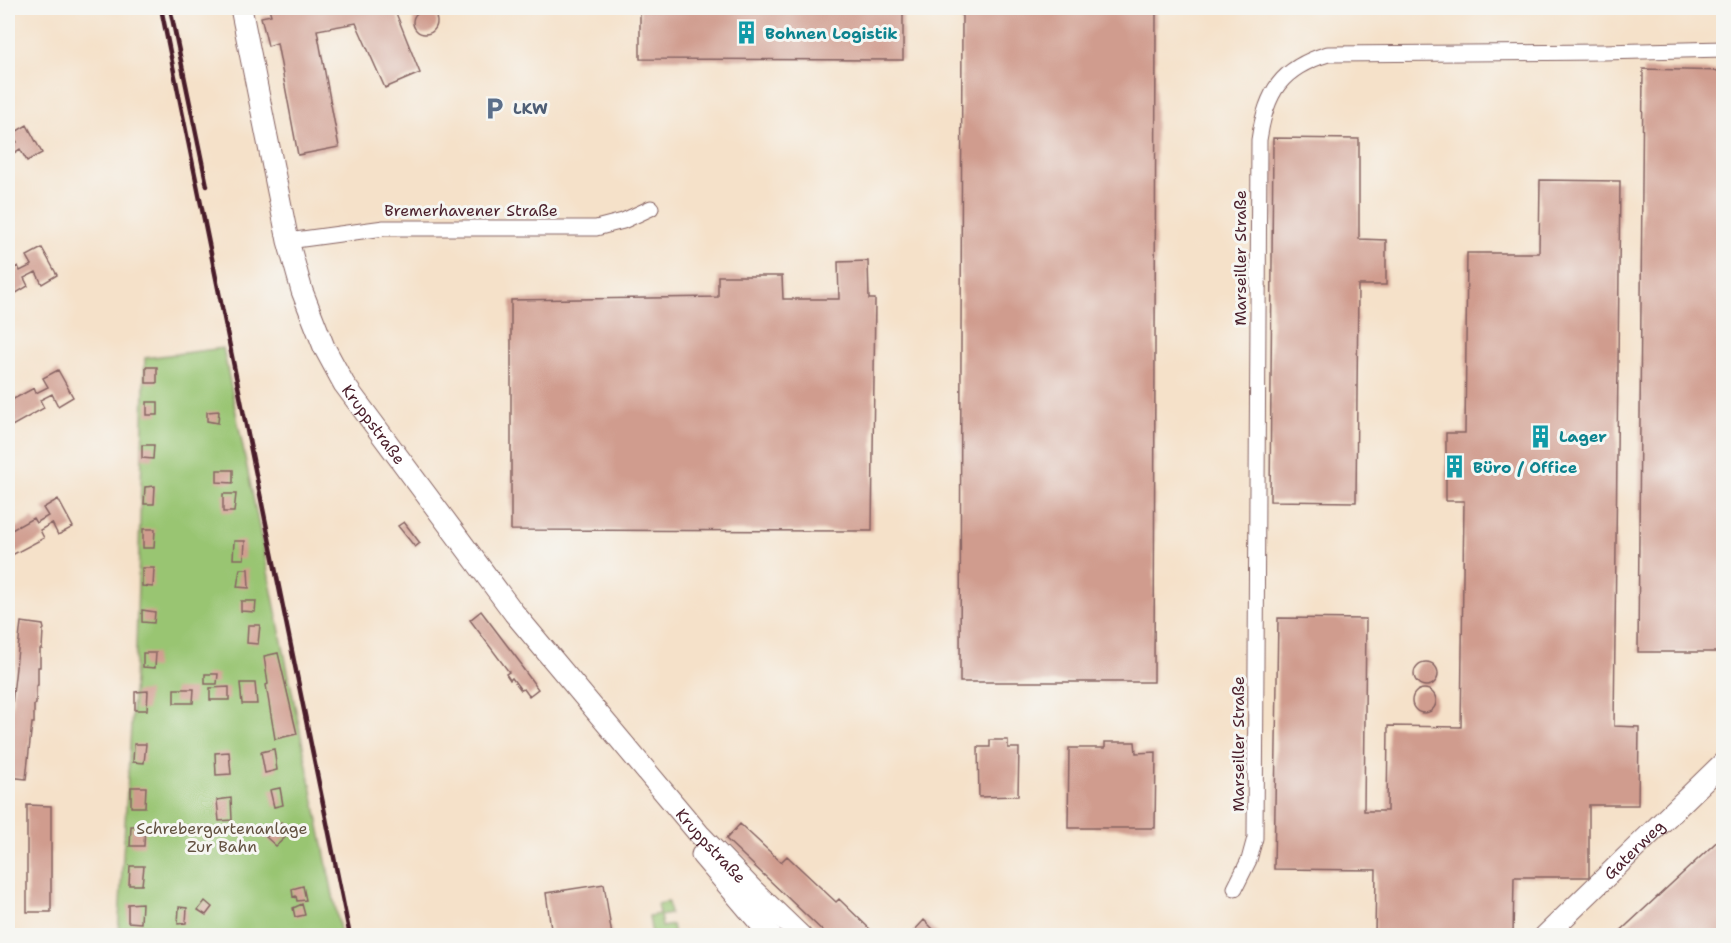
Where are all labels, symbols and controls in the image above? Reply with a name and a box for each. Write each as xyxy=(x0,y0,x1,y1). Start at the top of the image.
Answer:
building icon: Bohnen Logistik xyxy=(734,20,760,46)
place label: Bohnen Logistik xyxy=(765,23,898,44)
parking icon: LKW xyxy=(482,95,508,121)
place label: LKW xyxy=(513,98,548,119)
street label: Marseiller Straße xyxy=(1230,190,1251,326)
street label: Bremerhavener Straße xyxy=(384,200,558,221)
street label: Kruppstraße xyxy=(337,380,410,469)
building icon: Lager xyxy=(1528,423,1554,449)
place label: Lager xyxy=(1559,426,1607,447)
building icon: Büro / Office xyxy=(1442,454,1468,480)
place label: Büro / Office xyxy=(1473,457,1578,478)
street label: Marseiller Straße xyxy=(1228,676,1249,812)
street label: Kruppstraße xyxy=(671,804,751,888)
street label: Gaterweg xyxy=(1599,815,1669,884)
park label: Schrebergartenanlage Zur Bahn xyxy=(136,818,308,857)

